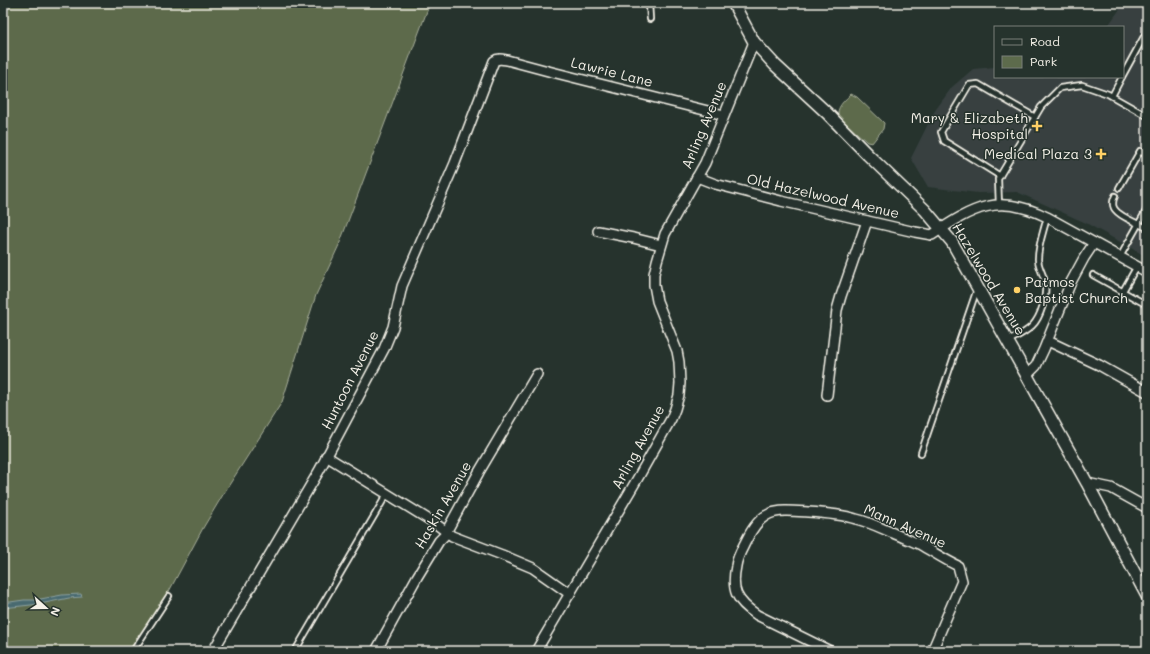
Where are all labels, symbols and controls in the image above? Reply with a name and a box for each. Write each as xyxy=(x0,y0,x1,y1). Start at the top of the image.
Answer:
legend xyxy=(994,26,1124,78)
text: Road xyxy=(1030,33,1060,49)
street label: Lawrie Lane xyxy=(569,52,655,91)
text: Park xyxy=(1030,53,1057,69)
street label: Arling Avenue xyxy=(677,78,731,171)
place label: Mary & Elizabeth Hospital xyxy=(911,108,1028,143)
marker: Mary & Elizabeth Hospital xyxy=(1031,120,1043,132)
place label: Medical Plaza 3 xyxy=(984,144,1092,163)
marker: Medical Plaza 3 xyxy=(1095,148,1107,160)
street label: Old Hazelwood Avenue xyxy=(745,169,901,222)
street label: Hazelwood Avenue xyxy=(948,219,1031,338)
place label: Patmos Baptist Church xyxy=(1025,272,1128,307)
marker: Patmos Baptist Church xyxy=(1012,285,1022,295)
street label: Huntoon Avenue xyxy=(316,327,383,433)
street label: Arling Avenue xyxy=(607,401,668,492)
street label: Haskin Avenue xyxy=(410,458,475,552)
street label: Mann Avenue xyxy=(861,499,949,552)
north arrow xyxy=(26,588,66,628)
text: N xyxy=(47,605,64,618)

